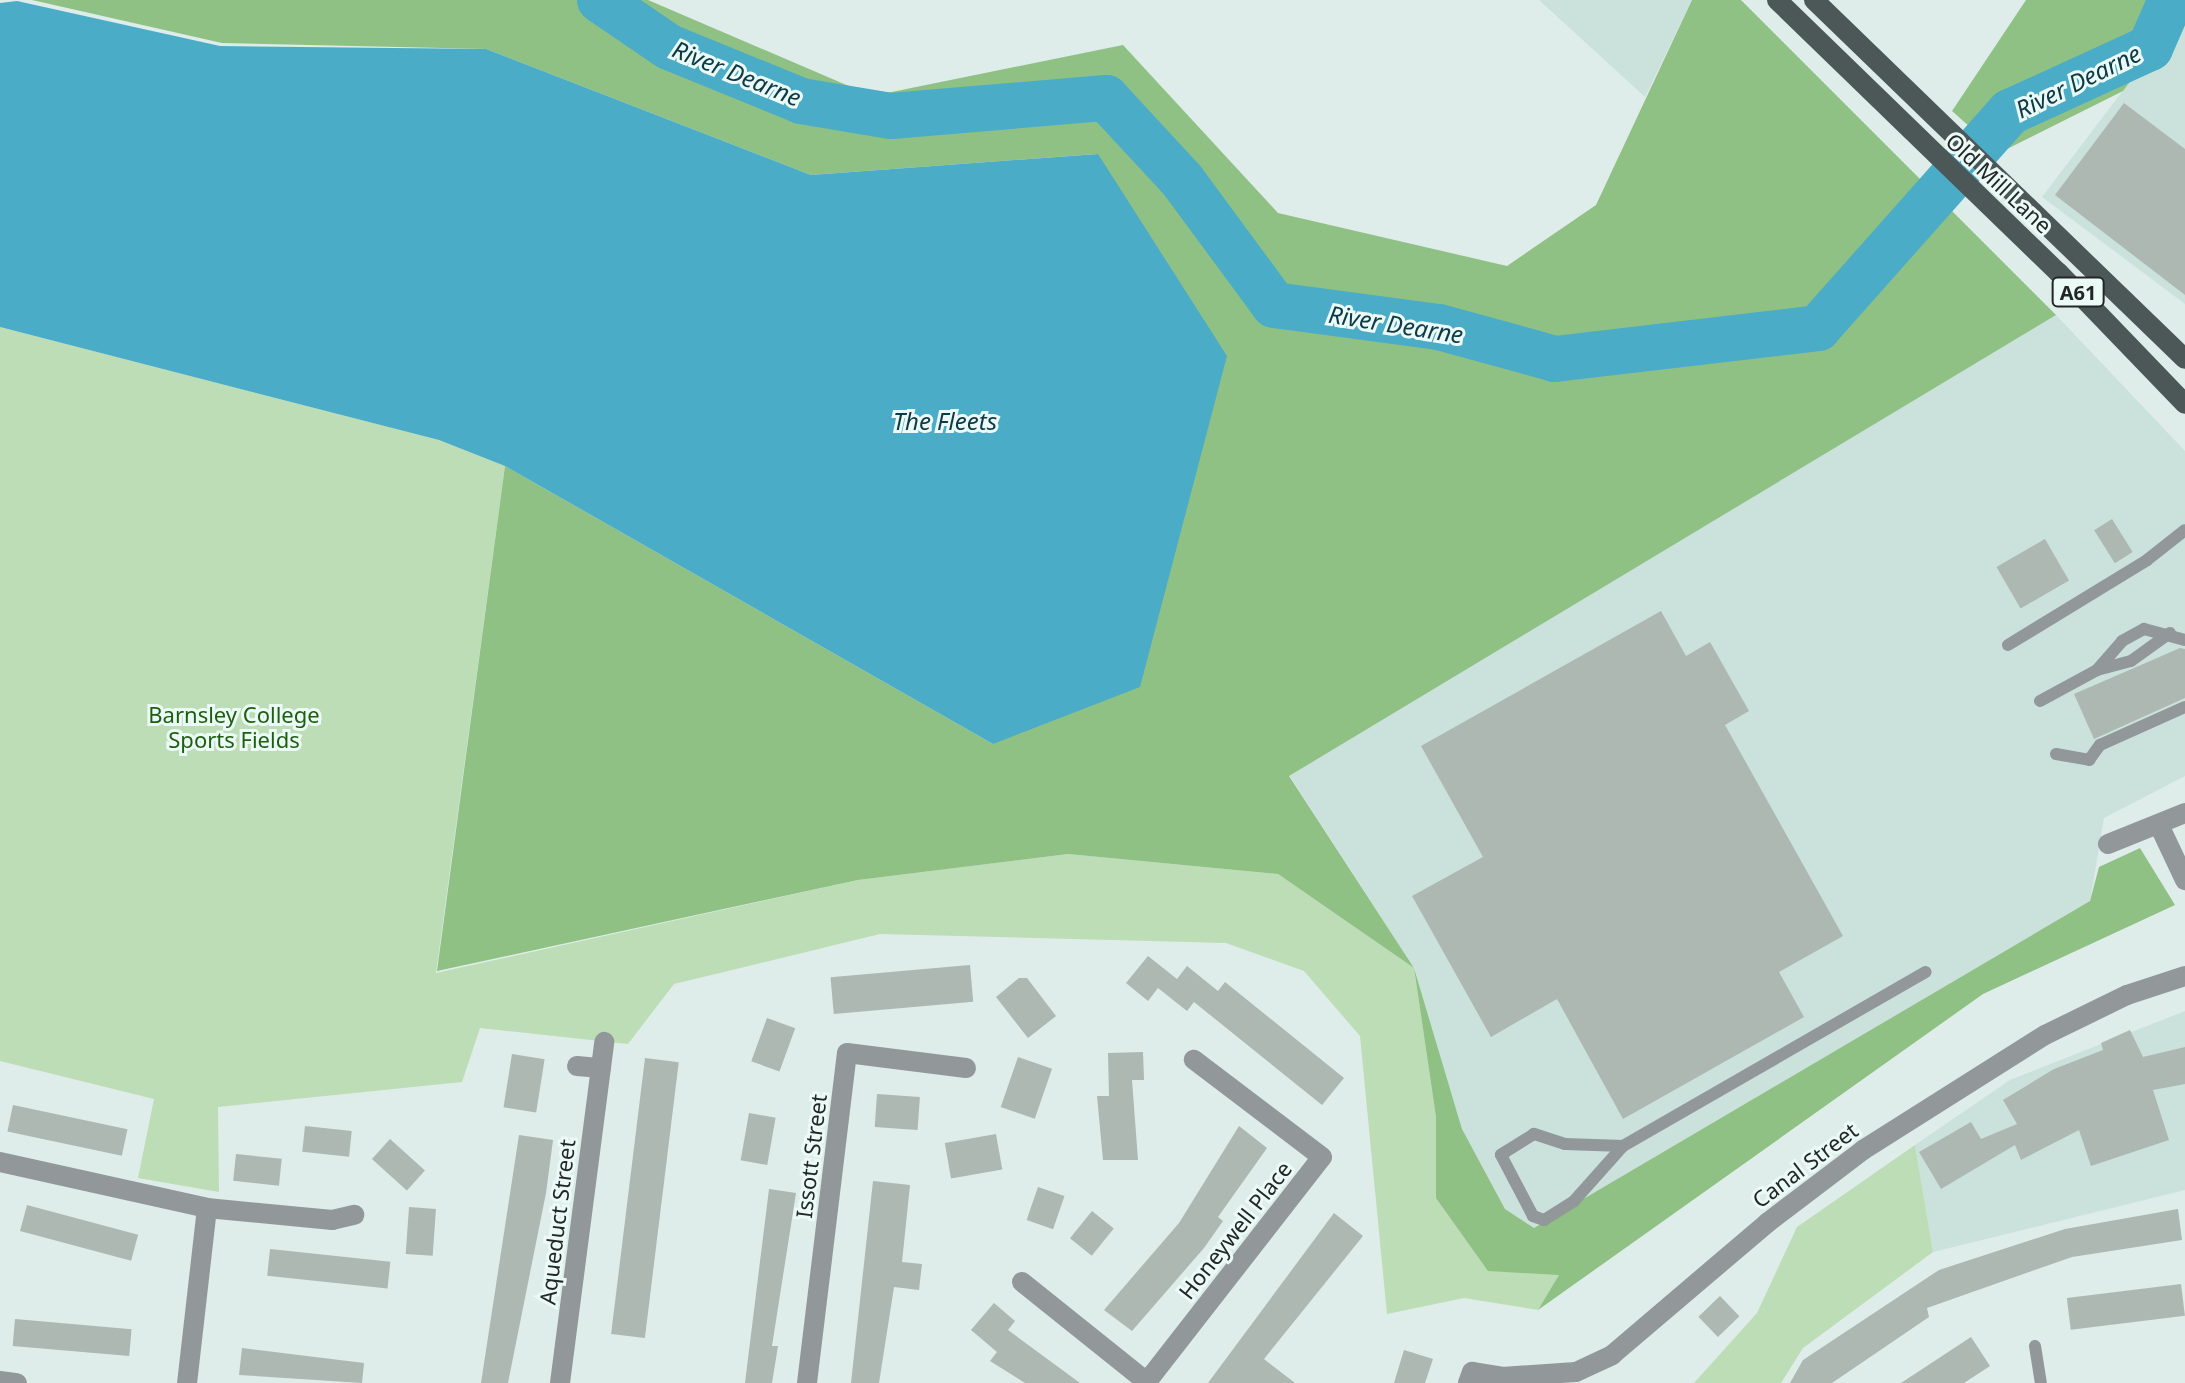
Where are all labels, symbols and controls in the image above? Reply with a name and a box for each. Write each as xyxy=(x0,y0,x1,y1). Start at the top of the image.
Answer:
water label: River Dearne xyxy=(669,34,805,112)
water label: River Dearne xyxy=(2011,38,2145,124)
street label: Old Mill Lane xyxy=(1941,127,2057,239)
road number: A61 xyxy=(2050,276,2106,308)
water label: River Dearne xyxy=(1327,299,1465,349)
water label: The Fleets xyxy=(893,407,997,435)
park label: Barnsley College Sports Fields xyxy=(148,701,320,752)
street label: Issott Street xyxy=(790,1092,832,1220)
street label: Canal Street xyxy=(1747,1117,1863,1213)
street label: Aqueduct Street xyxy=(534,1138,580,1306)
street label: Honeywell Place xyxy=(1173,1156,1297,1304)

